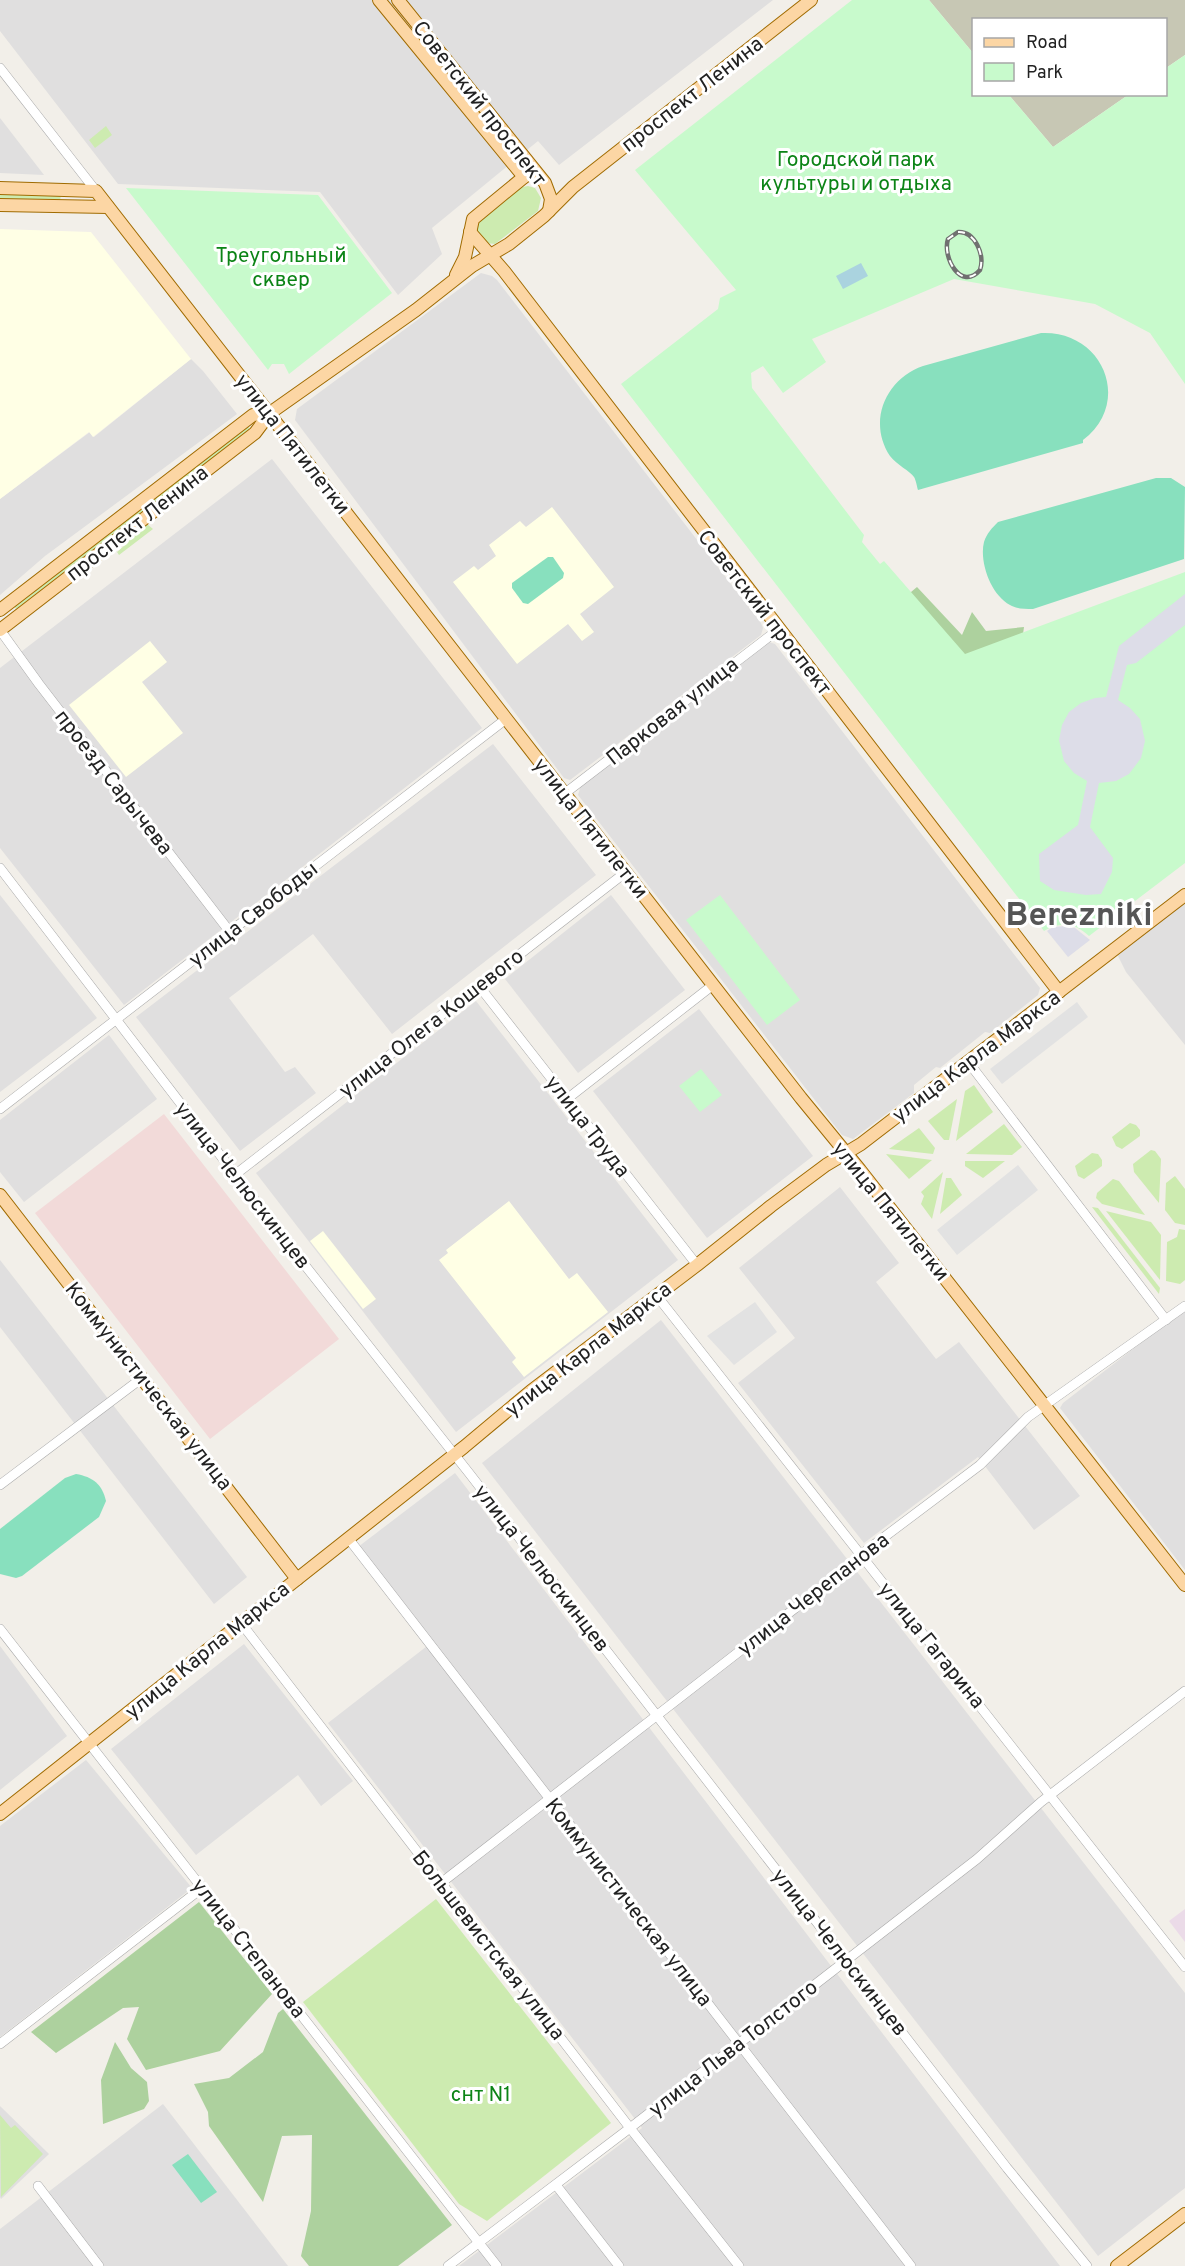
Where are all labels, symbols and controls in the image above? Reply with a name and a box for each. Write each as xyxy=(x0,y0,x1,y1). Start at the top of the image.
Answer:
street label: Советский проспект xyxy=(406,16,552,192)
legend xyxy=(972,18,1167,96)
street label: проспект Ленина xyxy=(616,31,769,159)
text: Road xyxy=(1026,32,1068,55)
text: Park xyxy=(1026,62,1063,85)
park label: Городской парк культуры и отдыха xyxy=(760,147,952,198)
park label: Треугольный сквер xyxy=(215,243,347,294)
street label: улица Пятилетки xyxy=(228,369,355,521)
street label: проспект Ленина xyxy=(61,460,214,588)
street label: Советский проспект xyxy=(691,525,837,701)
street label: Парковая улица xyxy=(601,652,745,772)
street label: проезд Сарычева xyxy=(48,705,178,861)
street label: улица Пятилетки xyxy=(526,753,653,905)
street label: улица Свободы xyxy=(184,856,324,974)
district label: Berezniki xyxy=(1005,896,1153,938)
street label: улица Олега Кошевого xyxy=(334,944,530,1105)
street label: улица Карла Маркса xyxy=(887,985,1067,1129)
street label: улица Труда xyxy=(538,1070,635,1184)
street label: улица Челюскинцев xyxy=(168,1097,316,1275)
street label: улица Пятилетки xyxy=(825,1137,954,1287)
street label: Коммунистическая улица xyxy=(58,1277,238,1497)
street label: улица Карла Маркса xyxy=(500,1277,678,1424)
street label: улица Челюскинцев xyxy=(467,1480,615,1658)
street label: улица Черепанова xyxy=(733,1527,895,1663)
street label: улица Карла Маркса xyxy=(120,1576,296,1726)
street label: улица Гагарина xyxy=(871,1577,990,1715)
street label: Коммунистическая улица xyxy=(538,1793,718,2013)
street label: Большевистская улица xyxy=(405,1846,570,2046)
street label: улица Челюскинцев xyxy=(765,1864,913,2042)
street label: улица Степанова xyxy=(185,1873,311,2024)
street label: улица Льва Толстого xyxy=(644,1975,824,2124)
park label: снт N1 xyxy=(451,2082,511,2109)

